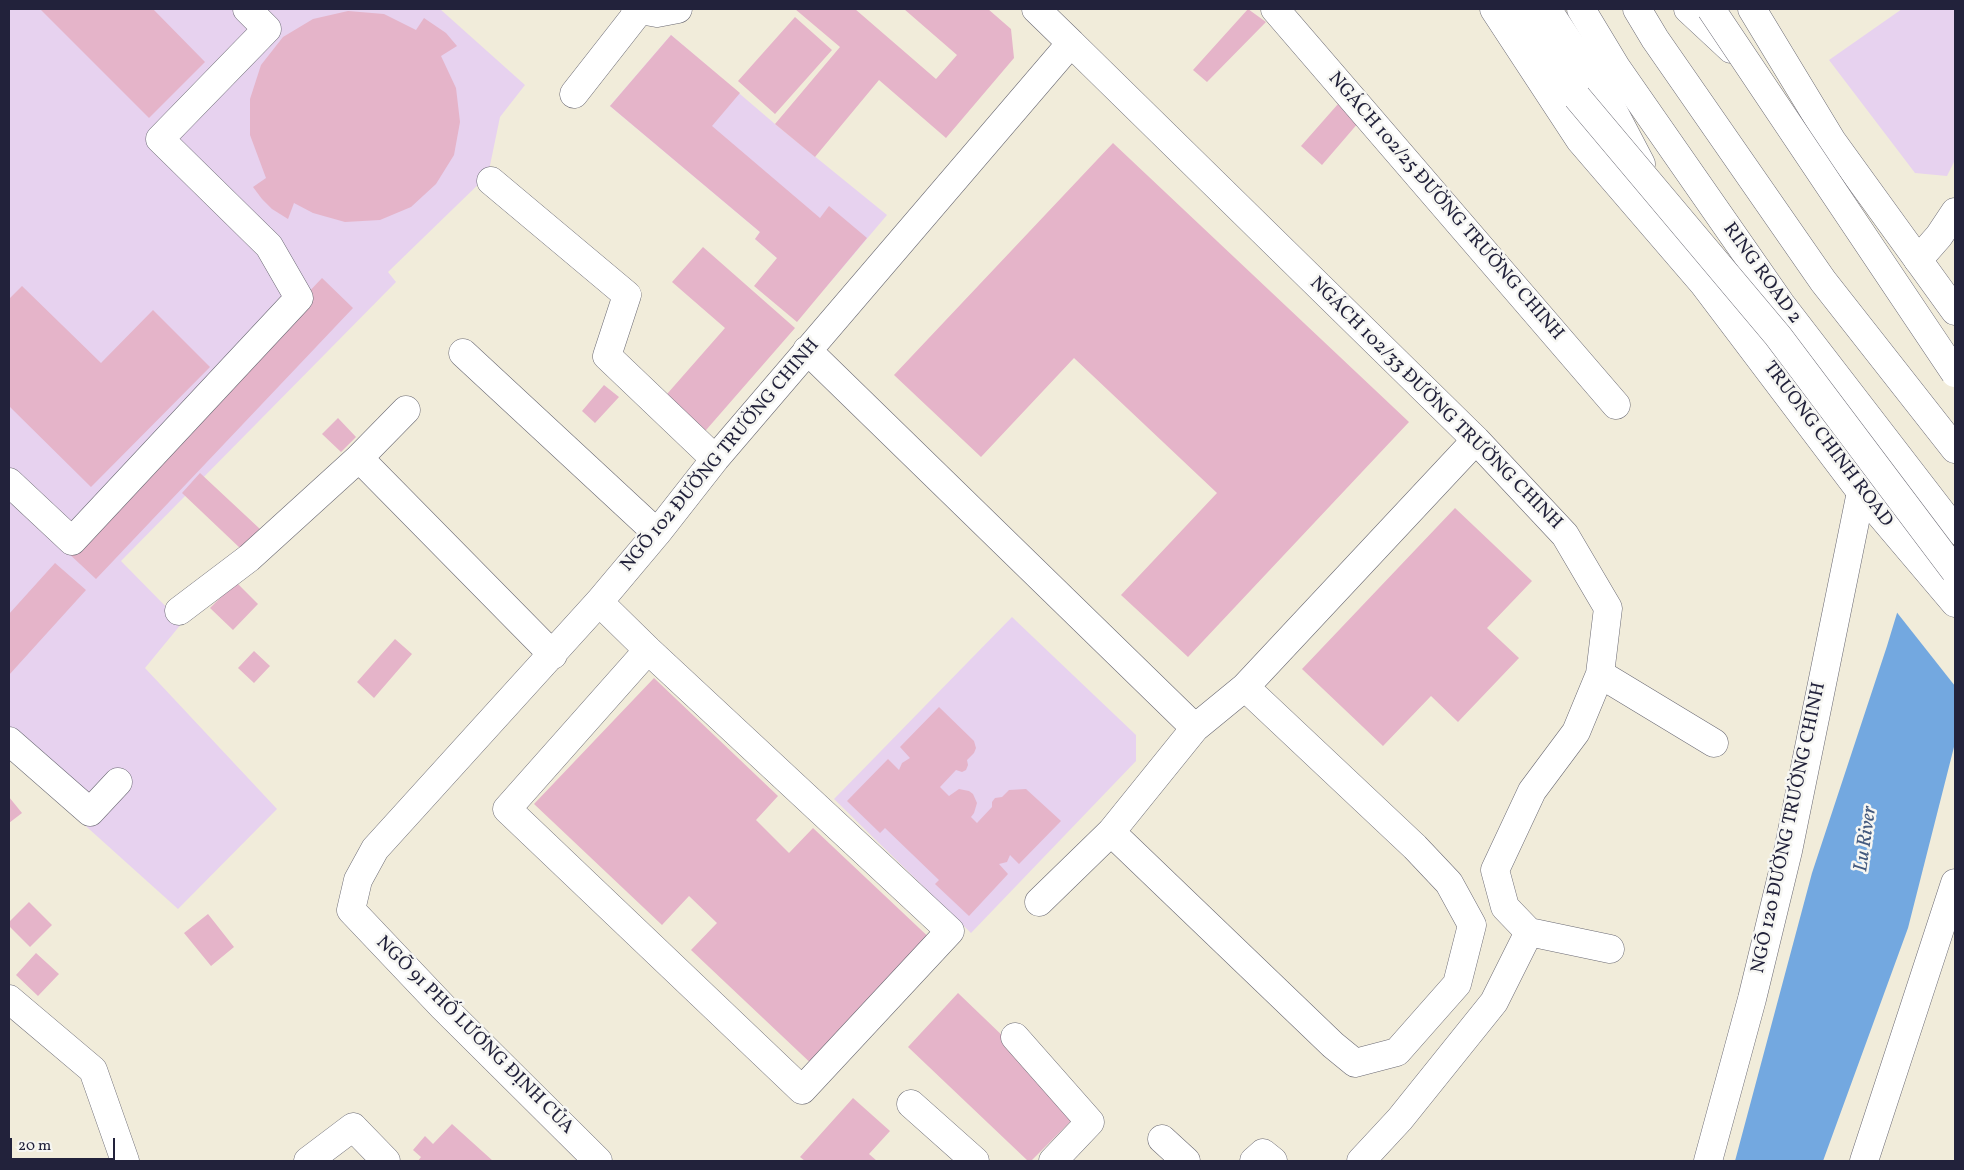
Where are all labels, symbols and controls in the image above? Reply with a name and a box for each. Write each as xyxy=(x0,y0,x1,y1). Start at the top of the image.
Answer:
street label: NGÁCH 102/25 ĐƯỜNG TRƯỜNG CHINH xyxy=(1322,68,1568,346)
street label: RING ROAD 2 xyxy=(1717,219,1805,329)
street label: NGÁCH 102/33 ĐƯỜNG TRƯỜNG CHINH xyxy=(1304,273,1566,535)
street label: NGÕ 102 ĐƯỜNG TRƯỜNG CHINH xyxy=(617,335,825,577)
street label: TRUONG CHINH ROAD xyxy=(1757,358,1897,532)
street label: NGÕ 120 ĐƯỜNG TRƯỜNG CHINH xyxy=(1748,680,1832,976)
water label: Lu River xyxy=(1851,805,1883,873)
street label: NGÕ 91 PHỐ LƯƠNG ĐỊNH CỦA xyxy=(370,932,578,1140)
scale bar xyxy=(12,1128,118,1160)
text: 20 m xyxy=(18,1136,51,1157)

